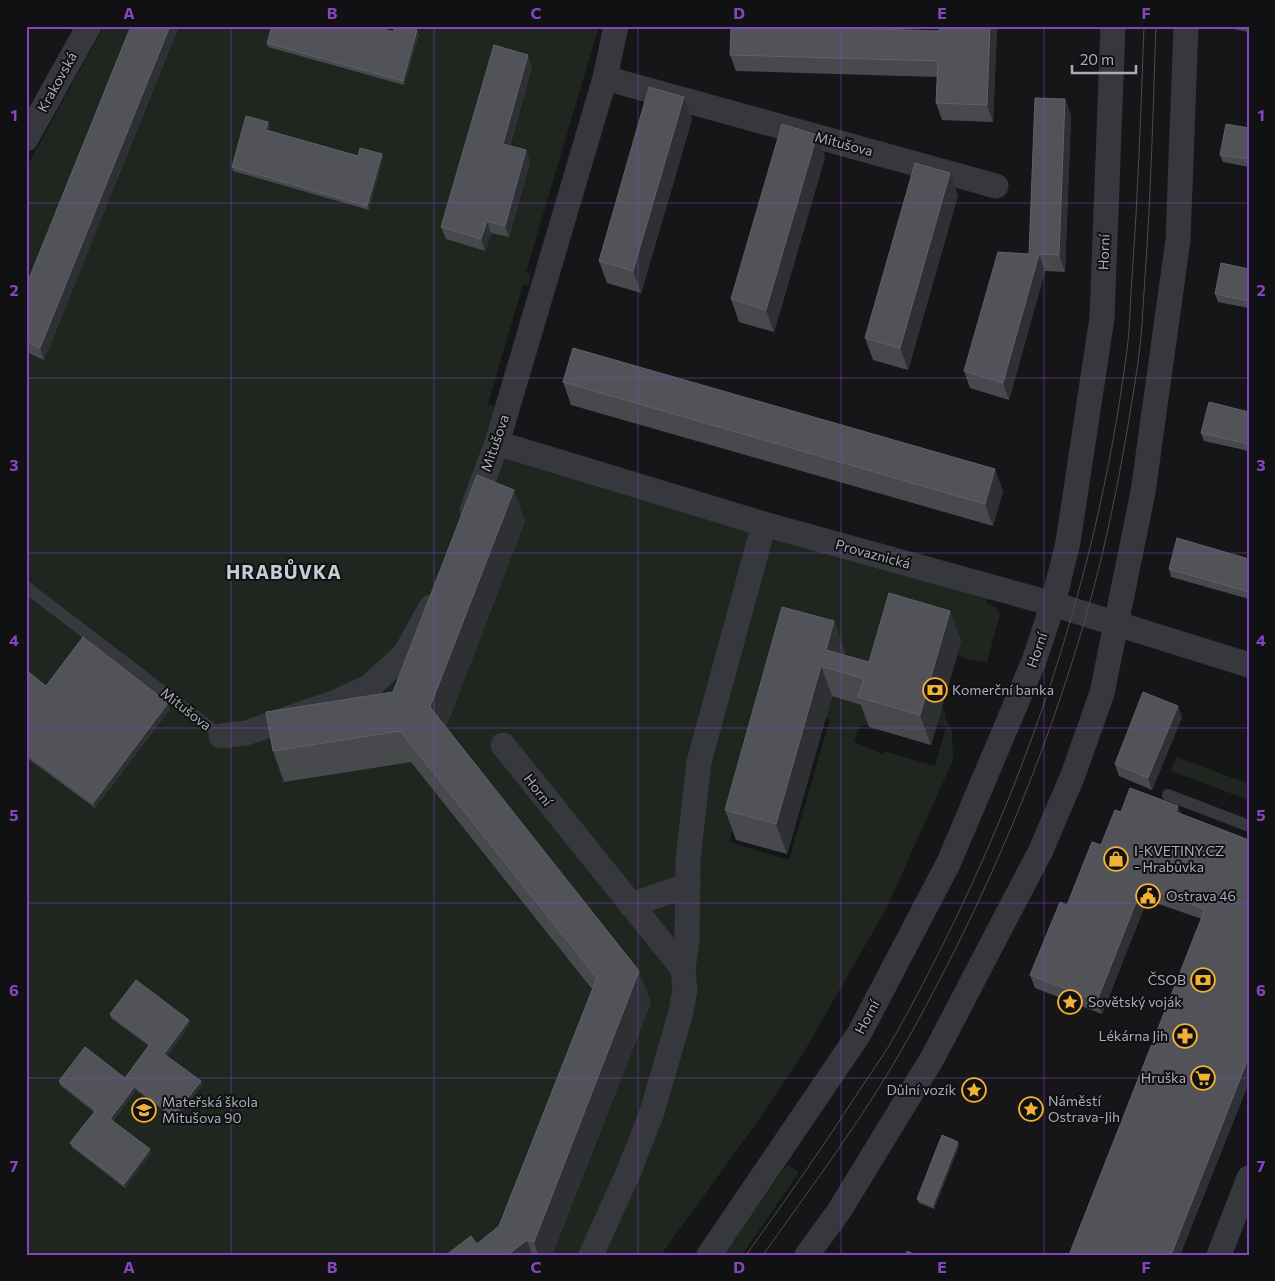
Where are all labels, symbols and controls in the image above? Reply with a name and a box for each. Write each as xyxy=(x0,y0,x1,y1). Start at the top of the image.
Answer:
text: A xyxy=(123,3,135,22)
text: B xyxy=(327,3,338,22)
text: C xyxy=(531,3,542,22)
text: D xyxy=(733,3,745,22)
text: E xyxy=(937,3,947,22)
text: F xyxy=(1141,3,1151,22)
scale bar xyxy=(1072,42,1136,74)
street label: Krakovská xyxy=(33,49,80,115)
text: 20 m xyxy=(1080,50,1114,68)
text: 1 xyxy=(10,105,18,124)
text: 1 xyxy=(1257,105,1265,124)
street label: Mitušova xyxy=(813,128,875,159)
street label: Horní xyxy=(1094,233,1113,270)
text: 2 xyxy=(9,280,19,299)
text: 2 xyxy=(1256,280,1266,299)
street label: Mitušova xyxy=(477,412,512,474)
text: 3 xyxy=(9,455,19,474)
text: 3 xyxy=(1256,455,1266,474)
street label: Provaznická xyxy=(834,535,913,572)
district label: HRABŮVKA xyxy=(226,558,342,583)
text: 4 xyxy=(9,630,19,649)
street label: Horní xyxy=(1023,630,1051,670)
text: 4 xyxy=(1256,630,1266,649)
bank icon: Komerční banka xyxy=(922,677,948,703)
place label: Komerční banka xyxy=(952,681,1054,698)
street label: Mitušova xyxy=(158,684,215,734)
street label: Horní xyxy=(521,770,556,809)
text: 5 xyxy=(9,805,19,824)
text: 5 xyxy=(1256,805,1266,824)
place label: I-KVETINY.CZ - Hrabůvka xyxy=(1134,842,1224,875)
shop icon: I-KVETINY.CZ - Hrabůvka xyxy=(1103,846,1129,872)
public building icon: Ostrava 46 xyxy=(1135,883,1161,909)
place label: Ostrava 46 xyxy=(1166,887,1236,904)
bank icon: ČSOB xyxy=(1190,967,1216,993)
place label: ČSOB xyxy=(1148,971,1186,988)
text: 6 xyxy=(9,980,19,999)
text: 6 xyxy=(1256,980,1266,999)
place icon: Sovětský voják xyxy=(1057,989,1083,1015)
place label: Sovětský voják xyxy=(1088,993,1182,1010)
street label: Horní xyxy=(851,996,883,1037)
pharmacy icon: Lékárna Jih xyxy=(1172,1023,1198,1049)
place label: Lékárna Jih xyxy=(1098,1027,1168,1044)
supermarket icon: Hruška xyxy=(1190,1065,1216,1091)
place label: Hruška xyxy=(1141,1069,1186,1086)
place icon: Důlní vozík xyxy=(961,1077,987,1103)
place label: Důlní vozík xyxy=(887,1081,956,1098)
place label: Náměstí Ostrava-Jih xyxy=(1048,1092,1120,1125)
place label: Mateřská škola Mitušova 90 xyxy=(162,1093,258,1126)
place icon: Náměstí Ostrava-Jih xyxy=(1018,1096,1044,1122)
school or university icon: Mateřská škola Mitušova 90 xyxy=(131,1097,157,1123)
text: 7 xyxy=(10,1156,19,1175)
text: 7 xyxy=(1257,1156,1266,1175)
text: A xyxy=(123,1257,135,1276)
text: B xyxy=(327,1257,338,1276)
text: C xyxy=(531,1257,542,1276)
text: D xyxy=(733,1257,745,1276)
text: E xyxy=(937,1257,947,1276)
text: F xyxy=(1141,1257,1151,1276)

